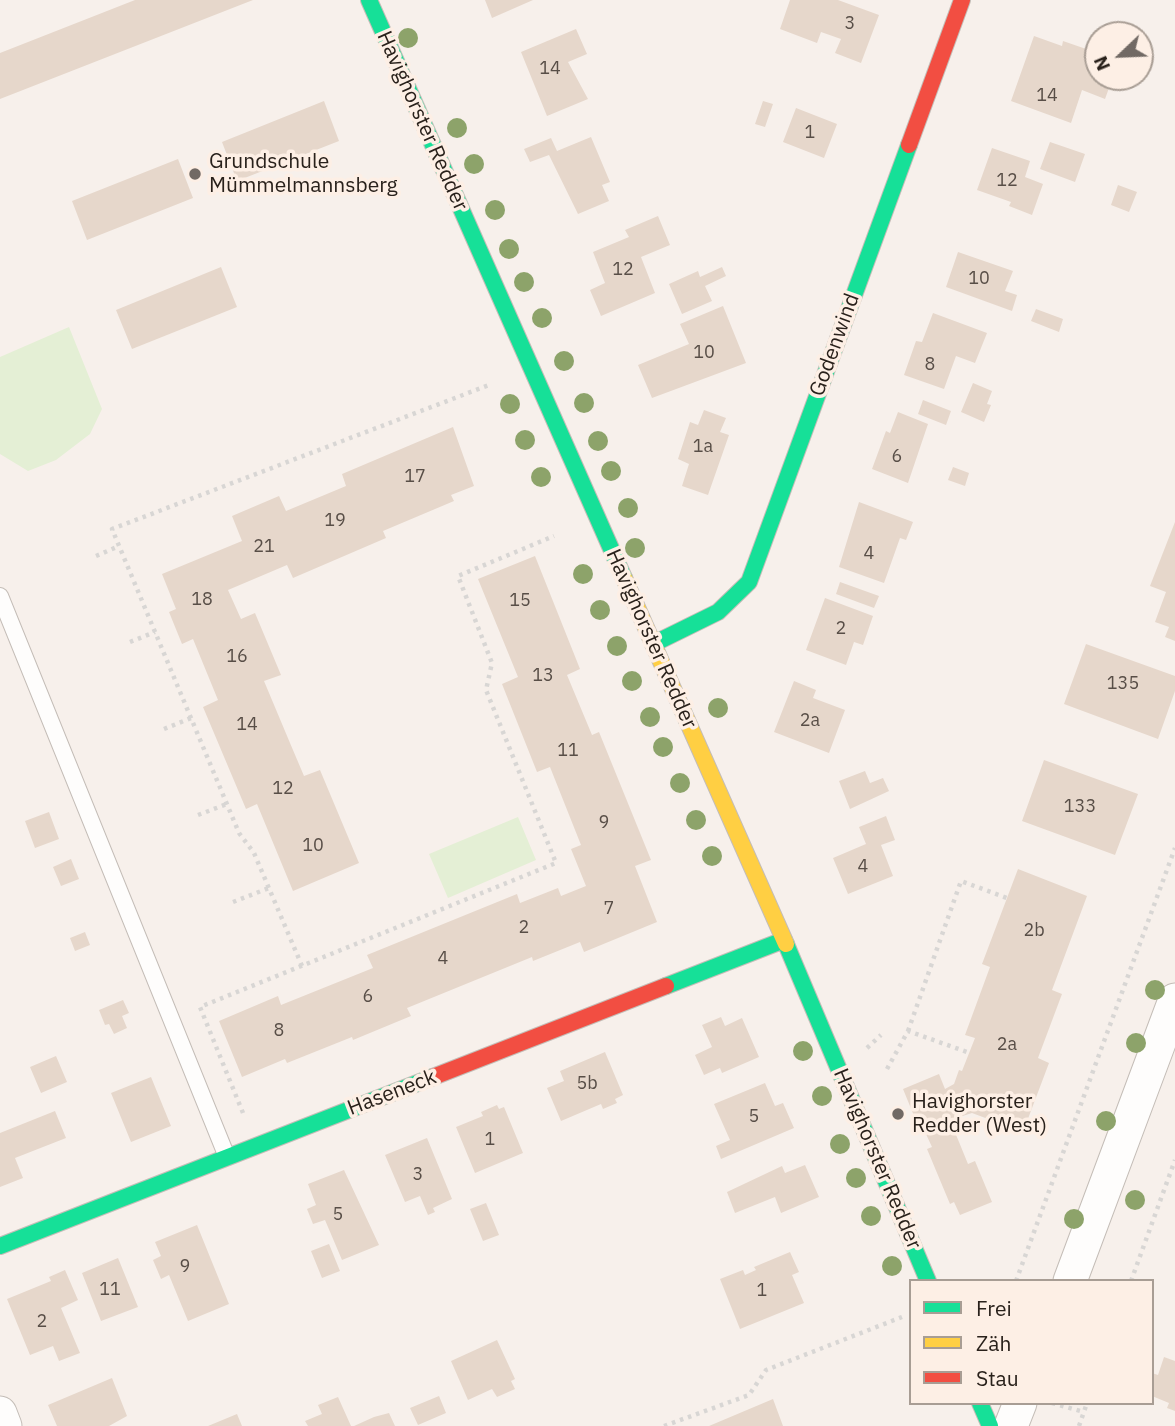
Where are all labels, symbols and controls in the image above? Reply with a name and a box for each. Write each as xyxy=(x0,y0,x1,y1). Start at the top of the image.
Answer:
house number: 3 xyxy=(845,13,855,35)
north arrow xyxy=(1084,21,1154,91)
street label: Havighorster Redder xyxy=(371,27,473,215)
text: N xyxy=(1088,52,1115,74)
house number: 14 xyxy=(539,58,561,80)
house number: 14 xyxy=(1036,85,1058,107)
house number: 1 xyxy=(805,122,815,144)
place label: Grundschule Mümmelmannsberg xyxy=(209,149,398,199)
marker: Grundschule Mümmelmannsberg xyxy=(187,166,203,182)
house number: 12 xyxy=(996,170,1018,192)
house number: 12 xyxy=(612,259,634,281)
house number: 10 xyxy=(968,268,990,290)
street label: Godenwind xyxy=(805,290,865,400)
house number: 10 xyxy=(693,342,715,364)
house number: 8 xyxy=(925,354,935,376)
house number: 1a xyxy=(693,436,713,458)
house number: 6 xyxy=(892,446,902,468)
house number: 17 xyxy=(404,466,426,488)
house number: 19 xyxy=(324,510,346,532)
house number: 21 xyxy=(253,536,275,558)
house number: 4 xyxy=(864,543,874,565)
street label: Havighorster Redder xyxy=(600,545,702,733)
house number: 18 xyxy=(191,589,213,611)
house number: 15 xyxy=(509,590,531,612)
house number: 2 xyxy=(836,618,846,640)
house number: 16 xyxy=(226,646,248,668)
house number: 13 xyxy=(532,665,554,687)
house number: 135 xyxy=(1107,673,1139,695)
house number: 2a xyxy=(800,710,820,732)
house number: 14 xyxy=(236,714,258,736)
house number: 11 xyxy=(557,740,579,762)
house number: 12 xyxy=(272,778,294,800)
house number: 133 xyxy=(1064,796,1096,818)
house number: 9 xyxy=(599,812,609,834)
house number: 10 xyxy=(302,835,324,857)
house number: 4 xyxy=(858,856,868,878)
house number: 7 xyxy=(604,898,614,920)
house number: 2 xyxy=(519,917,529,939)
house number: 2b xyxy=(1023,920,1045,942)
house number: 4 xyxy=(438,948,448,970)
house number: 6 xyxy=(363,986,373,1008)
house number: 8 xyxy=(274,1020,284,1042)
house number: 2a xyxy=(997,1034,1017,1056)
street label: Haseneck xyxy=(344,1065,440,1121)
street label: Havighorster Redder xyxy=(828,1065,926,1253)
house number: 5b xyxy=(576,1073,598,1095)
place label: Havighorster Redder (West) xyxy=(912,1089,1047,1139)
house number: 5 xyxy=(749,1106,759,1128)
marker: Havighorster Redder (West) xyxy=(890,1106,906,1122)
house number: 1 xyxy=(485,1129,495,1151)
house number: 3 xyxy=(413,1164,423,1186)
house number: 5 xyxy=(333,1204,343,1226)
house number: 9 xyxy=(180,1256,190,1278)
house number: 11 xyxy=(99,1279,121,1301)
legend xyxy=(909,1279,1154,1405)
house number: 1 xyxy=(757,1280,767,1302)
text: Frei xyxy=(976,1294,1012,1322)
house number: 2 xyxy=(37,1311,47,1333)
text: Zäh xyxy=(976,1329,1011,1357)
text: Stau xyxy=(976,1364,1019,1392)

